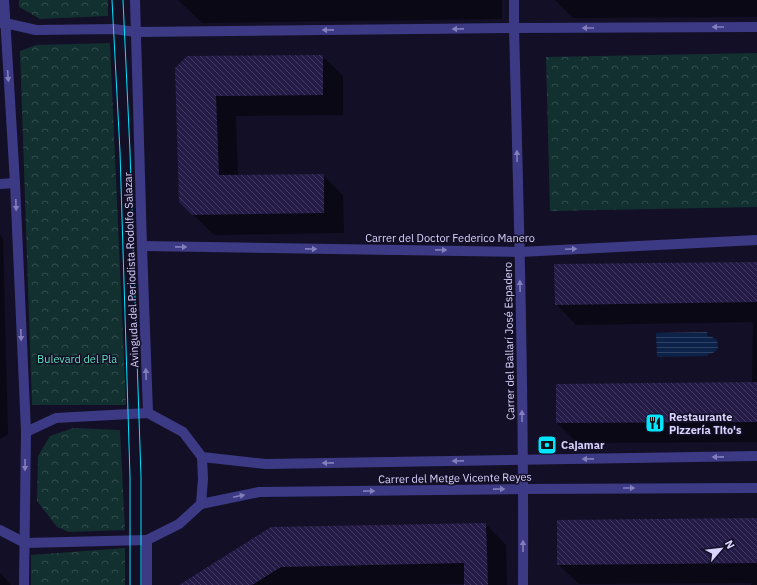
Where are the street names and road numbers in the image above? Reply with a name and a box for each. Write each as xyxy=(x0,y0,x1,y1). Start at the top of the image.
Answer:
street label: Avinguda del Periodista Rodolfo Salazar xyxy=(121,172,141,368)
street label: Carrer del Doctor Federico Manero xyxy=(365,231,535,245)
street label: Carrer del Ballarí José Espadero xyxy=(501,262,517,420)
street label: Carrer del Metge Vicente Reyes xyxy=(378,470,532,486)

